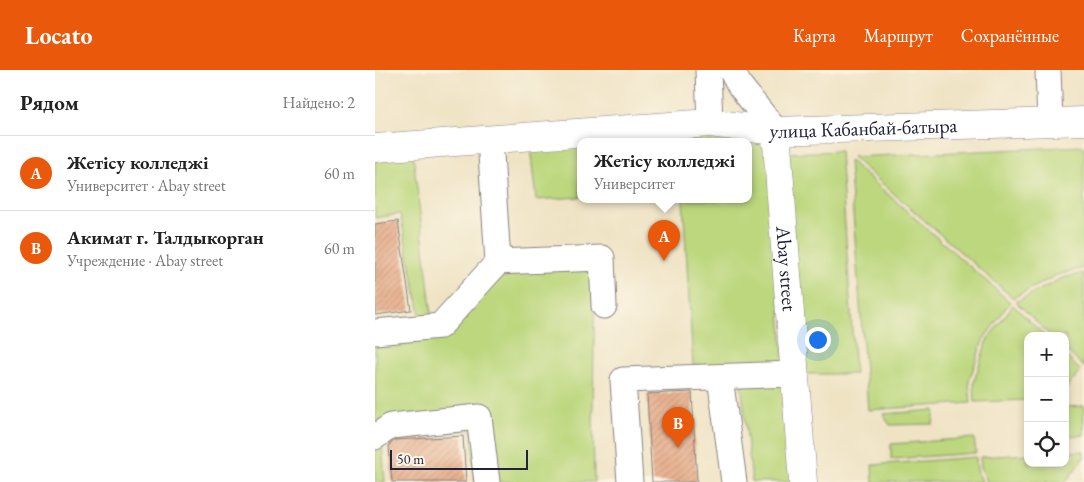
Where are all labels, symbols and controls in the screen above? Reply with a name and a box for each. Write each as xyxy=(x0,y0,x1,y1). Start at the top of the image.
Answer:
text: Locato xyxy=(25,20,93,51)
text: Карта xyxy=(793,24,836,47)
text: Маршрут xyxy=(864,24,933,47)
text: Сохранённые xyxy=(961,24,1059,47)
text: Рядом xyxy=(20,89,79,116)
text: Найдено: 2 xyxy=(283,92,355,113)
street label: улица Кабанбай-батыра xyxy=(768,112,958,144)
popup xyxy=(577,138,752,203)
text: Жетісу колледжі xyxy=(594,148,735,173)
text: Жетісу колледжі xyxy=(67,150,209,175)
text: A xyxy=(30,163,42,184)
text: 60 m xyxy=(324,163,355,184)
text: Университет xyxy=(594,173,675,194)
text: Университет · Abay street xyxy=(67,175,226,196)
pin: A xyxy=(648,220,680,261)
street label: Abay street xyxy=(770,224,803,313)
text: Акимат г. Талдыкорган xyxy=(67,225,264,250)
text: B xyxy=(31,238,41,259)
text: 60 m xyxy=(324,238,355,259)
text: Учреждение · Abay street xyxy=(67,250,223,271)
your location xyxy=(805,327,831,353)
map controls xyxy=(1024,332,1069,467)
button: + xyxy=(1024,332,1069,377)
button: − xyxy=(1024,377,1069,422)
pin: B xyxy=(662,407,694,448)
button: locate xyxy=(1024,422,1069,467)
scale bar xyxy=(390,447,527,470)
text: 50 m xyxy=(397,450,424,468)

